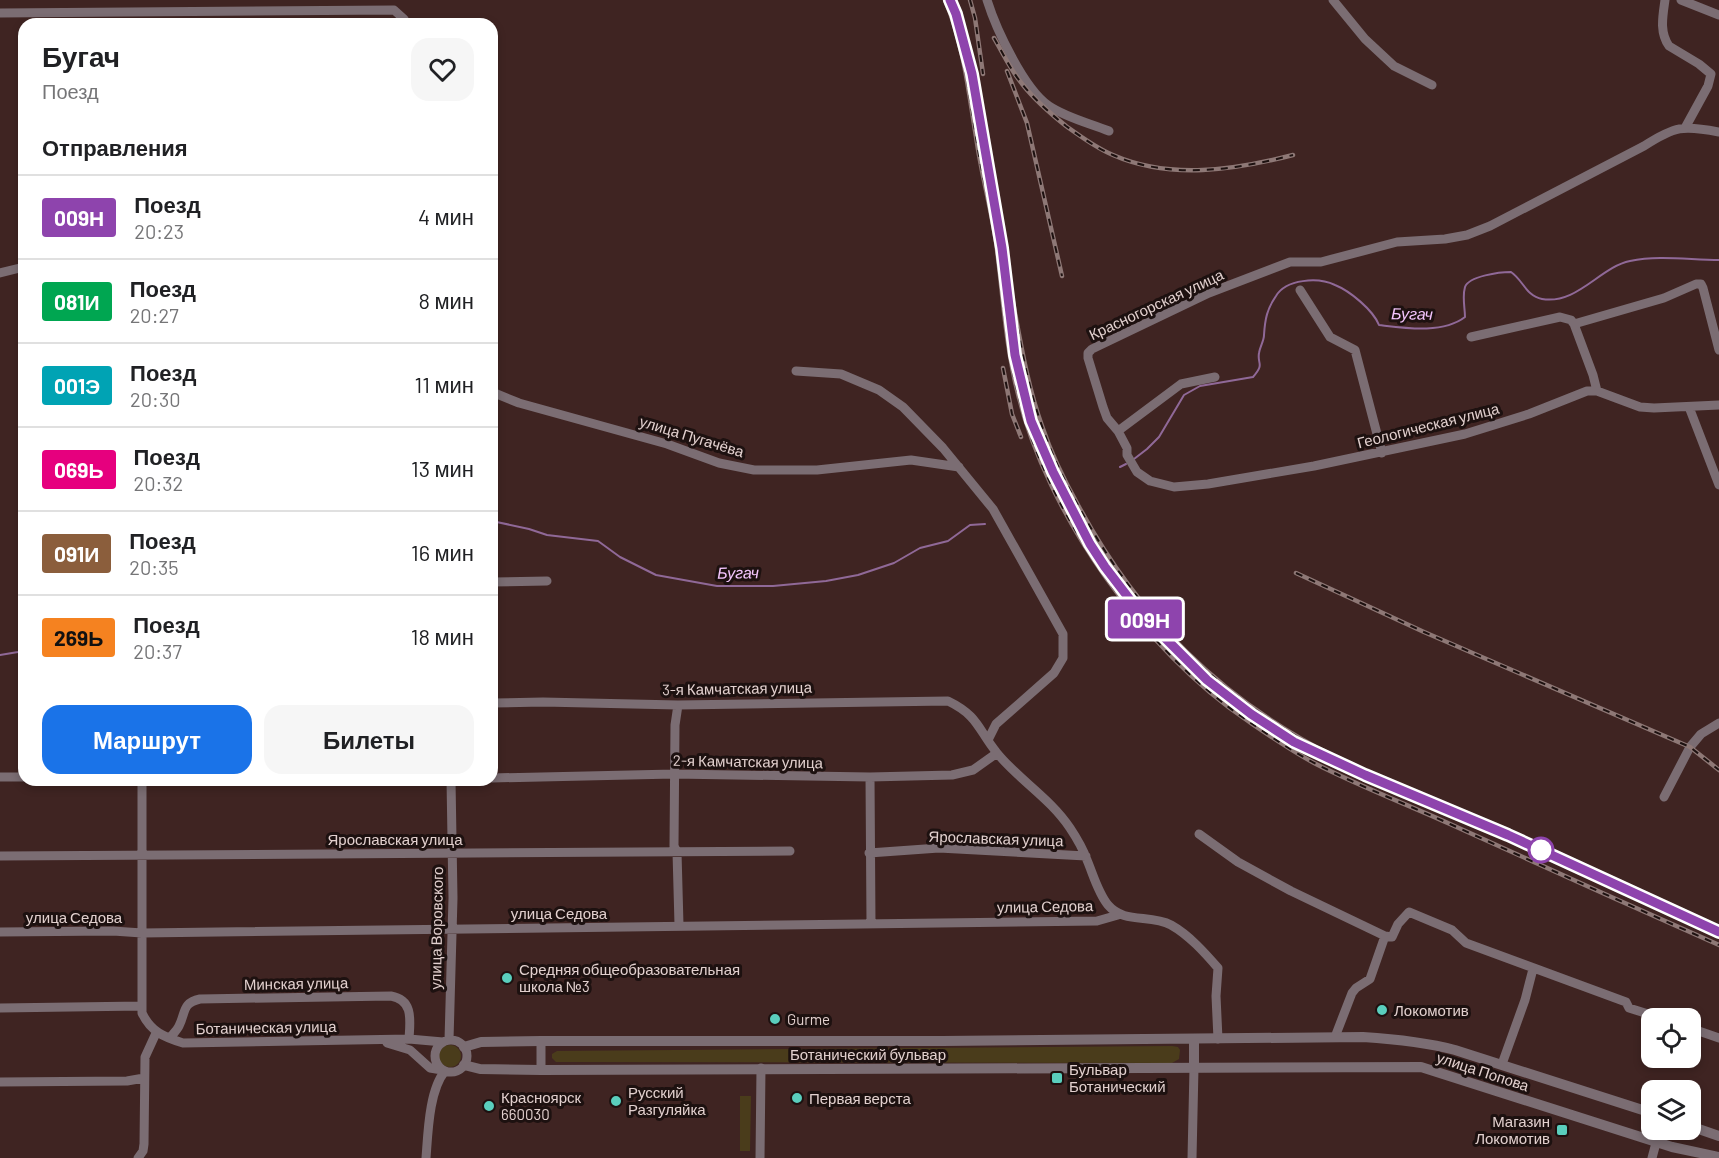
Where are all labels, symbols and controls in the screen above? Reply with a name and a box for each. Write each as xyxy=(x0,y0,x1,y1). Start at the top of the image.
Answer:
button: heart xyxy=(411,38,474,101)
text: Бугач xyxy=(42,39,120,73)
text: Поезд xyxy=(42,79,99,103)
text: Отправления xyxy=(42,134,188,160)
text: Поезд xyxy=(134,191,201,217)
text: 4 мин xyxy=(418,203,474,229)
text: 009Н xyxy=(54,205,104,230)
text: 20:23 xyxy=(134,219,184,243)
street label: Красногорская улица xyxy=(1086,265,1227,343)
text: Поезд xyxy=(130,275,196,301)
text: 8 мин xyxy=(419,287,474,313)
text: 081И xyxy=(54,289,100,314)
text: 20:27 xyxy=(130,303,179,327)
water label: Бугач xyxy=(1391,303,1433,323)
text: Поезд xyxy=(130,359,196,385)
text: 11 мин xyxy=(415,371,474,397)
text: 001Э xyxy=(54,373,100,398)
text: 20:30 xyxy=(130,387,181,411)
street label: Геологическая улица xyxy=(1355,398,1502,451)
street label: улица Пугачёва xyxy=(638,412,747,461)
text: Поезд xyxy=(134,443,200,469)
text: 13 мин xyxy=(411,455,474,481)
text: 069Ь xyxy=(54,457,104,482)
text: 20:32 xyxy=(134,471,183,495)
text: Поезд xyxy=(129,527,196,553)
text: 16 мин xyxy=(411,539,474,565)
text: 091И xyxy=(54,541,99,566)
text: 20:35 xyxy=(129,555,179,579)
water label: Бугач xyxy=(717,562,759,582)
line badge: 009Н xyxy=(1103,600,1187,638)
text: 009Н xyxy=(1120,607,1170,632)
text: Поезд xyxy=(133,611,200,637)
text: 18 мин xyxy=(411,623,474,649)
text: 269Ь xyxy=(54,625,103,650)
text: 20:37 xyxy=(133,639,182,663)
street label: 3-я Камчатская улица xyxy=(662,678,813,698)
button: Маршрут xyxy=(42,705,252,774)
button: Билеты xyxy=(264,705,474,774)
street label: 2-я Камчатская улица xyxy=(673,751,824,771)
street label: Ярославская улица xyxy=(928,827,1064,849)
street label: Ярославская улица xyxy=(327,830,463,848)
unlabelled marker xyxy=(1528,837,1554,863)
street label: улица Воровского xyxy=(426,866,446,990)
street label: улица Седова xyxy=(997,896,1094,916)
street label: улица Седова xyxy=(511,904,608,922)
street label: улица Седова xyxy=(26,908,123,926)
place label: Средняя общеобразовательная школа №3 xyxy=(519,960,740,995)
marker: Средняя общеобразовательная школа №3 xyxy=(500,971,514,985)
street label: Минская улица xyxy=(244,973,349,993)
place label: Локомотив xyxy=(1394,1001,1469,1019)
marker: Локомотив xyxy=(1375,1003,1389,1017)
map controls xyxy=(1641,1008,1701,1140)
button: locate xyxy=(1641,1008,1701,1068)
place label: Gurme xyxy=(787,1010,830,1028)
marker: Gurme xyxy=(768,1012,782,1026)
street label: Ботаническая улица xyxy=(195,1017,337,1037)
street label: Ботанический бульвар xyxy=(790,1045,946,1063)
street label: улица Попова xyxy=(1435,1048,1532,1095)
place label: Бульвар Ботанический xyxy=(1069,1060,1166,1095)
marker: Бульвар Ботанический xyxy=(1050,1071,1064,1085)
button: layers xyxy=(1641,1080,1701,1140)
place label: Русский Разгуляйка xyxy=(628,1083,706,1118)
place label: Красноярск 660030 xyxy=(501,1088,582,1123)
place label: Первая верста xyxy=(809,1089,911,1107)
marker: Первая верста xyxy=(790,1091,804,1105)
marker: Русский Разгуляйка xyxy=(609,1094,623,1108)
marker: Красноярск 660030 xyxy=(482,1099,496,1113)
place label: Магазин Локомотив xyxy=(1475,1112,1550,1147)
marker: Магазин Локомотив xyxy=(1555,1123,1569,1137)

